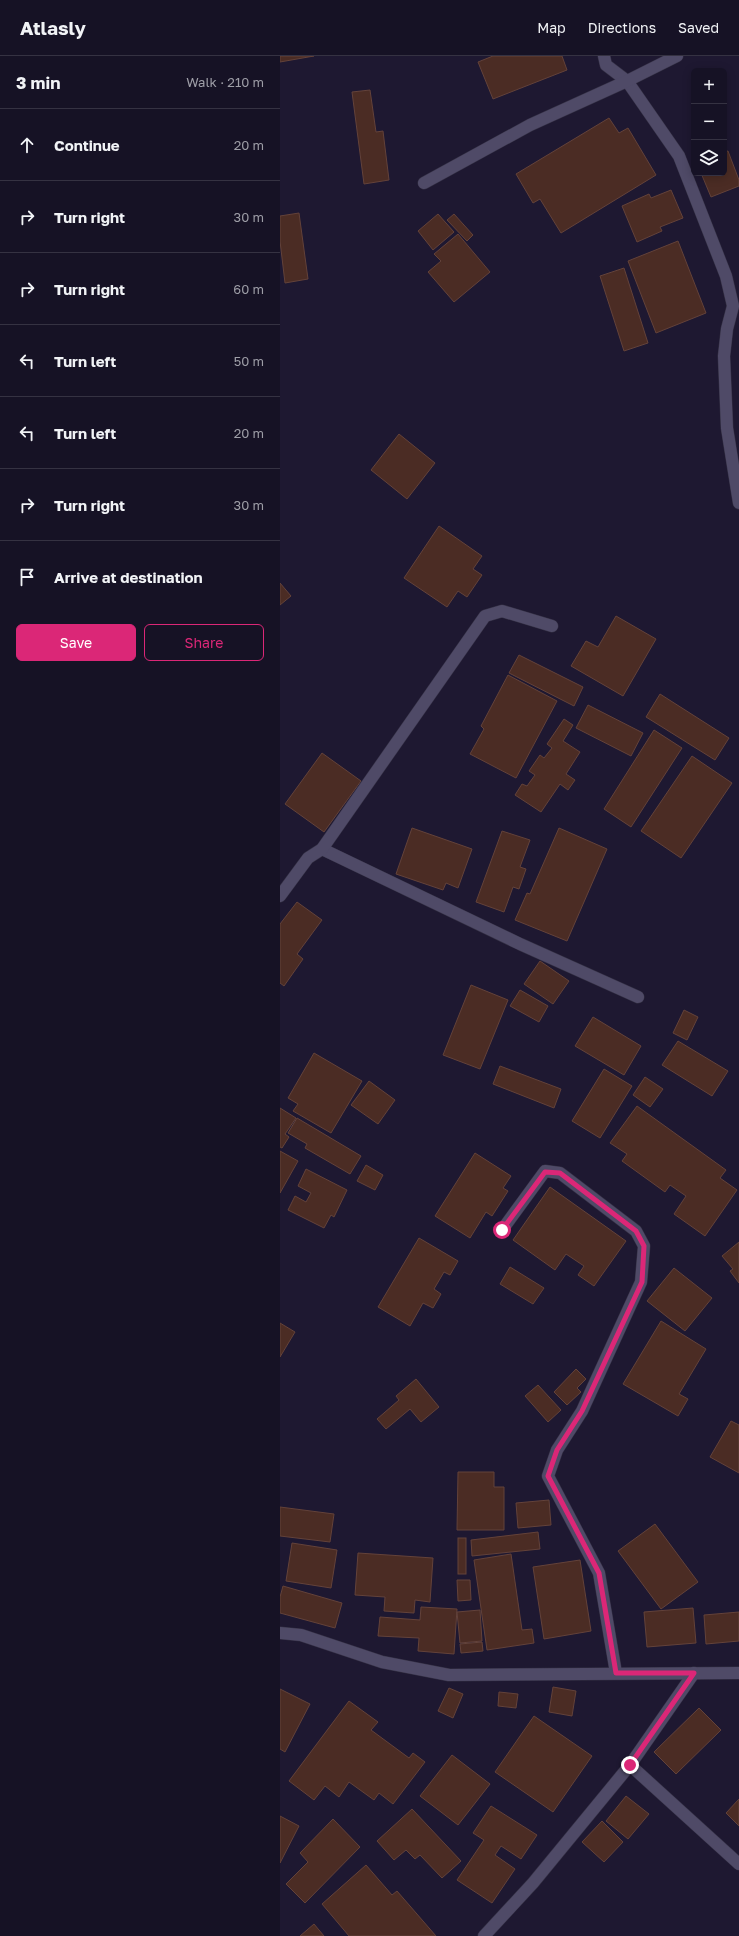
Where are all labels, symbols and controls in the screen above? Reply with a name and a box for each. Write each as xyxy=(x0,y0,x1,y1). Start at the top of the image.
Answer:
text: Atlasly xyxy=(20,16,86,39)
text: Map xyxy=(537,19,566,36)
text: Directions xyxy=(588,19,656,36)
text: Saved xyxy=(678,19,719,36)
map controls xyxy=(691,68,727,176)
button: + xyxy=(691,68,727,104)
text: 3 min xyxy=(16,72,60,93)
text: Walk · 210 m xyxy=(186,74,264,90)
button: − xyxy=(691,104,727,140)
icon: ahead xyxy=(16,134,38,156)
text: Continue xyxy=(54,136,120,154)
text: 20 m xyxy=(234,137,264,153)
button: layers xyxy=(691,140,727,176)
icon: right xyxy=(16,206,38,228)
text: Turn right xyxy=(54,208,125,226)
text: 30 m xyxy=(234,209,264,225)
icon: right xyxy=(16,278,38,300)
text: Turn right xyxy=(54,280,125,298)
text: 60 m xyxy=(233,281,264,297)
icon: left xyxy=(16,350,38,372)
text: Turn left xyxy=(54,352,116,370)
text: 50 m xyxy=(234,353,264,369)
icon: left xyxy=(16,422,38,444)
text: Turn left xyxy=(54,424,116,442)
text: 20 m xyxy=(234,425,264,441)
icon: right xyxy=(16,494,38,516)
text: Turn right xyxy=(54,496,125,514)
text: 30 m xyxy=(234,497,264,513)
icon: arrive xyxy=(16,566,38,588)
text: Arrive at destination xyxy=(54,568,203,586)
button: Save xyxy=(16,624,136,661)
button: Share xyxy=(144,624,264,661)
route start xyxy=(493,1221,511,1239)
route end xyxy=(621,1756,639,1774)

